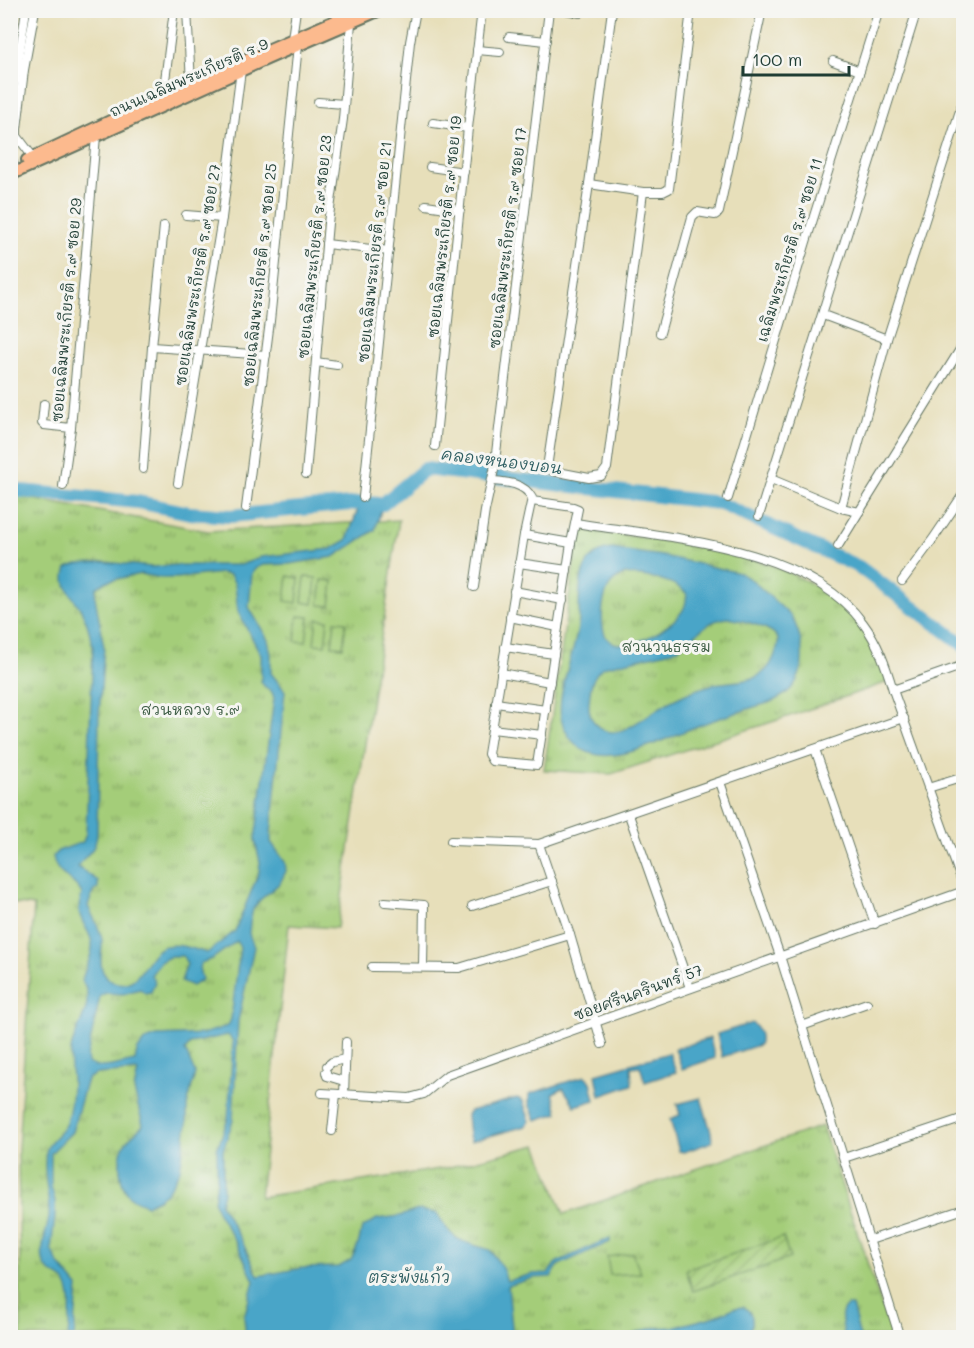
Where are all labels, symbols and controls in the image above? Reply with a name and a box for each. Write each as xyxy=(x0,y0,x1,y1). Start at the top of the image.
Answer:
street label: ถนนเฉลิมพระเกียรติ ร.9 xyxy=(106,33,271,121)
scale bar xyxy=(743,39,850,77)
text: 100 m xyxy=(752,47,802,71)
street label: ซอยเฉลิมพระเกียรติ ร.๙ ซอย 19 xyxy=(422,115,466,339)
street label: ซอยเฉลิมพระเกียรติ ร.๙ ซอย 17 xyxy=(484,126,531,350)
street label: ซอยเฉลิมพระเกียรติ ร.๙ ซอย 23 xyxy=(292,134,336,360)
street label: ซอยเฉลิมพระเกียรติ ร.๙ ซอย 21 xyxy=(352,140,396,364)
street label: เฉลิมพระเกียรติ ร.๙ ซอย 11 xyxy=(751,155,827,344)
street label: ซอยเฉลิมพระเกียรติ ร.๙ ซอย 27 xyxy=(170,162,224,387)
street label: ซอยเฉลิมพระเกียรติ ร.๙ ซอย 25 xyxy=(237,162,281,388)
street label: ซอยเฉลิมพระเกียรติ ร.๙ ซอย 29 xyxy=(46,197,86,423)
water label: คลองหนองบอน xyxy=(440,443,564,478)
park label: สวนวนธรรม xyxy=(621,636,711,656)
park label: สวนหลวง ร.๙ xyxy=(141,699,239,719)
street label: ซอยศรีนครินทร์ 57 xyxy=(570,959,705,1025)
water label: ตระพังแก้ว xyxy=(368,1266,450,1287)

